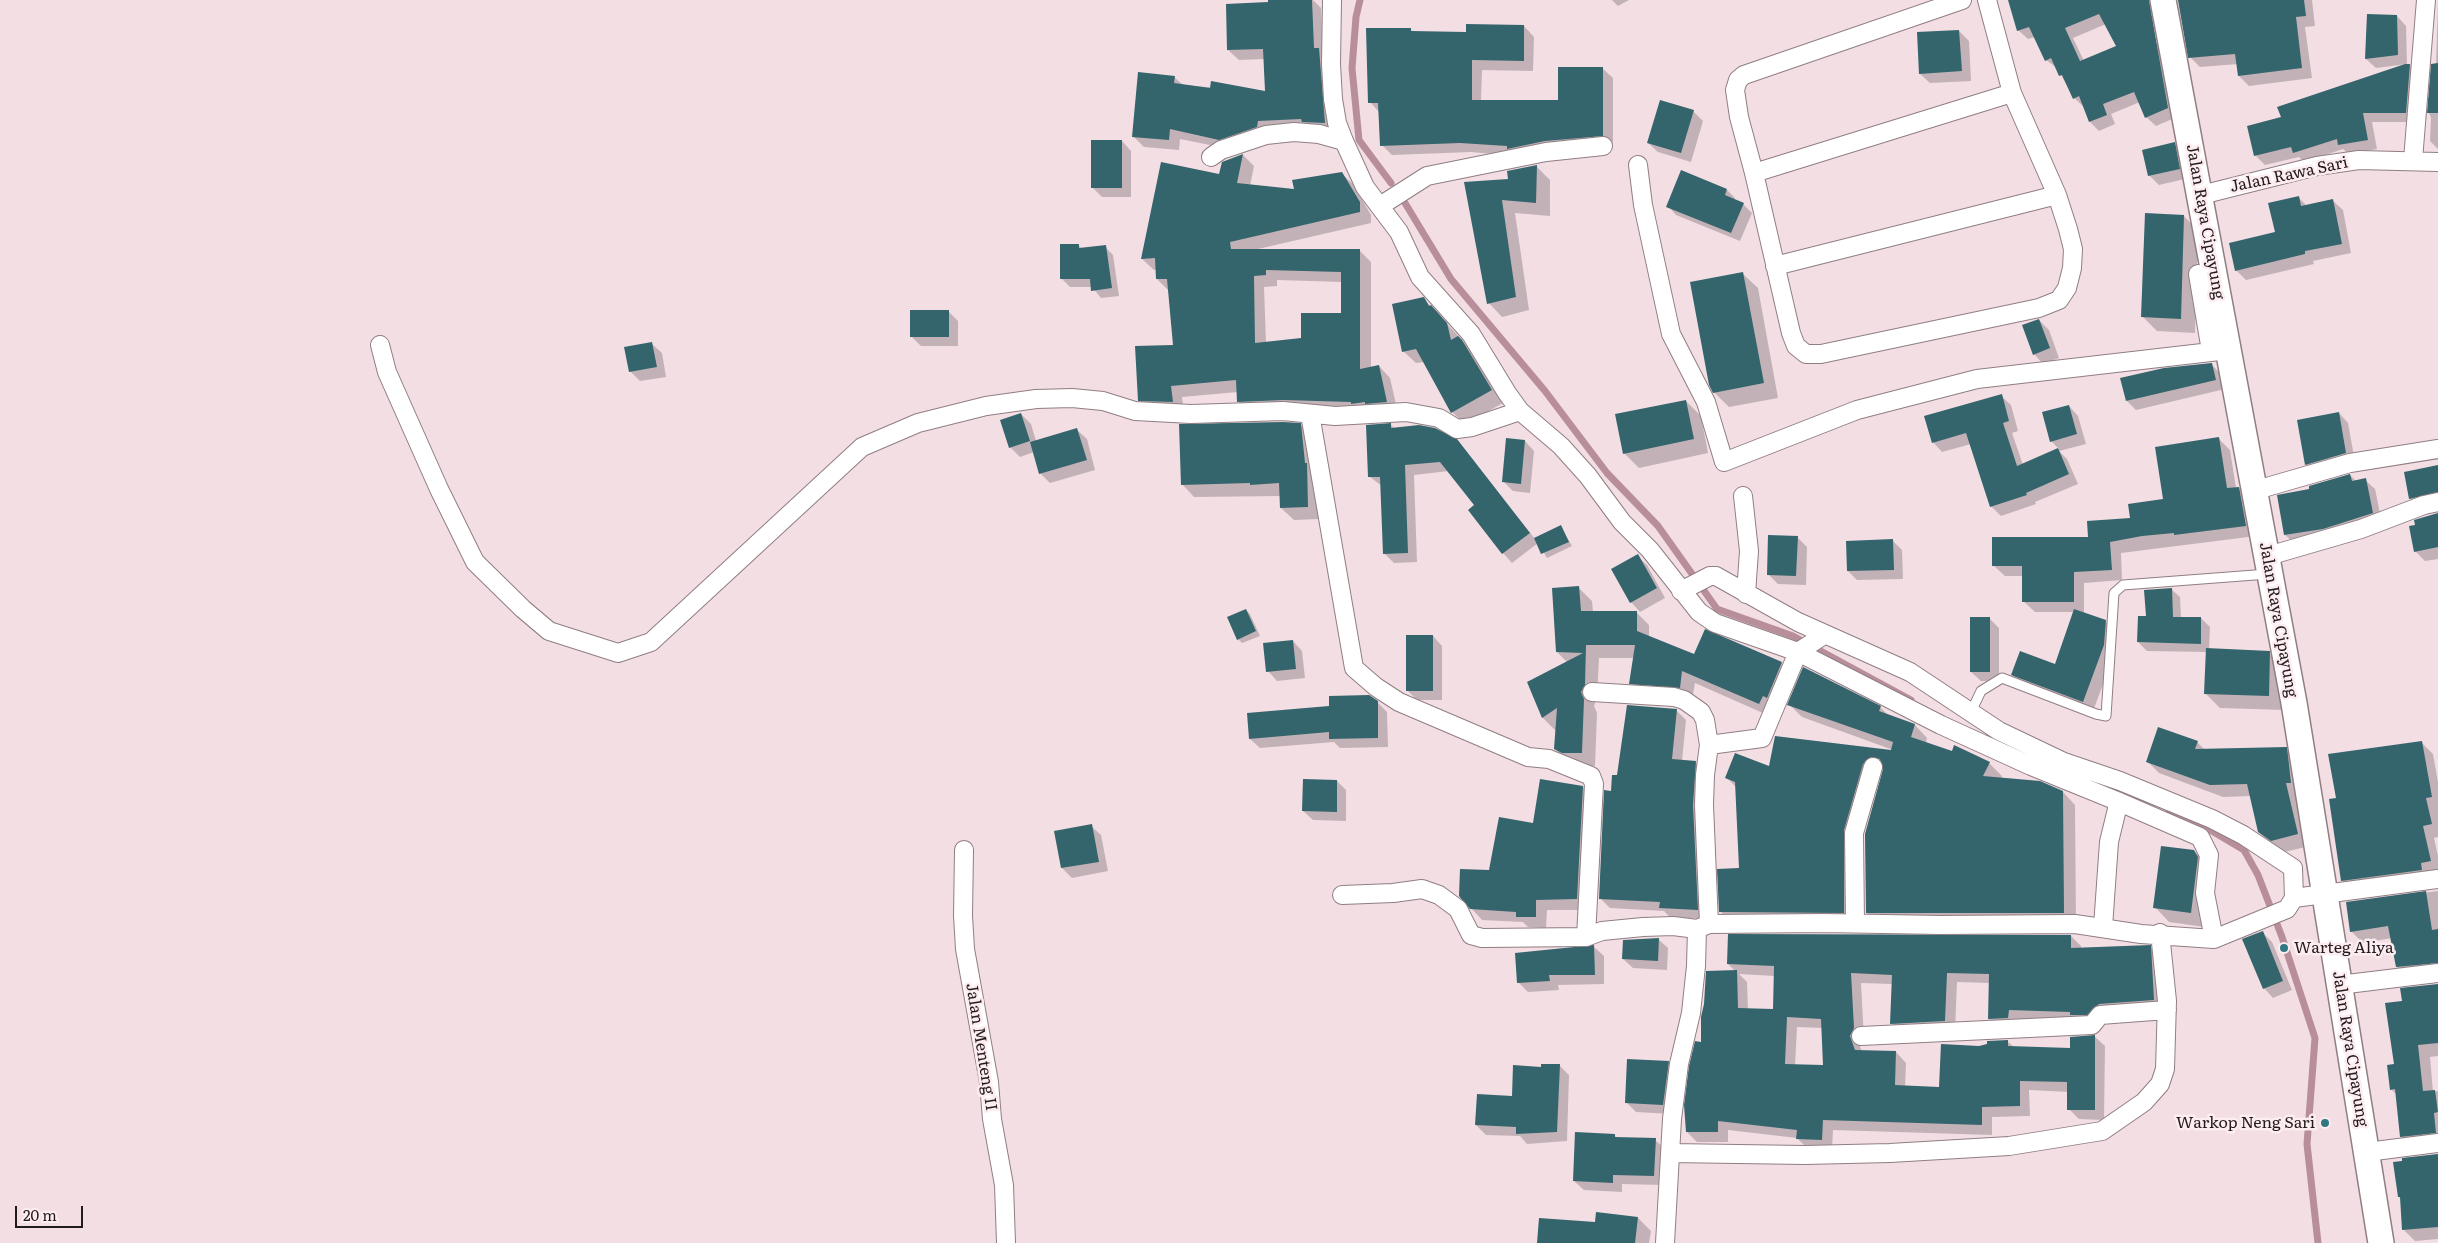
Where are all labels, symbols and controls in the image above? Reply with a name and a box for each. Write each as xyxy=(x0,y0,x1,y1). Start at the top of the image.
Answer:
street label: Jalan Raya Cipayung xyxy=(2182,143,2228,301)
street label: Jalan Rawa Sari xyxy=(2228,153,2350,197)
street label: Jalan Raya Cipayung xyxy=(2255,541,2301,699)
place label: Warteg Aliya xyxy=(2294,938,2394,958)
marker: Warteg Aliya xyxy=(2278,942,2290,954)
street label: Jalan Raya Cipayung xyxy=(2328,970,2372,1128)
street label: Jalan Menteng II xyxy=(961,982,1001,1112)
place label: Warkop Neng Sari xyxy=(2176,1113,2315,1133)
marker: Warkop Neng Sari xyxy=(2319,1117,2331,1129)
scale bar xyxy=(18,1196,85,1228)
text: 20 m xyxy=(23,1203,57,1226)

